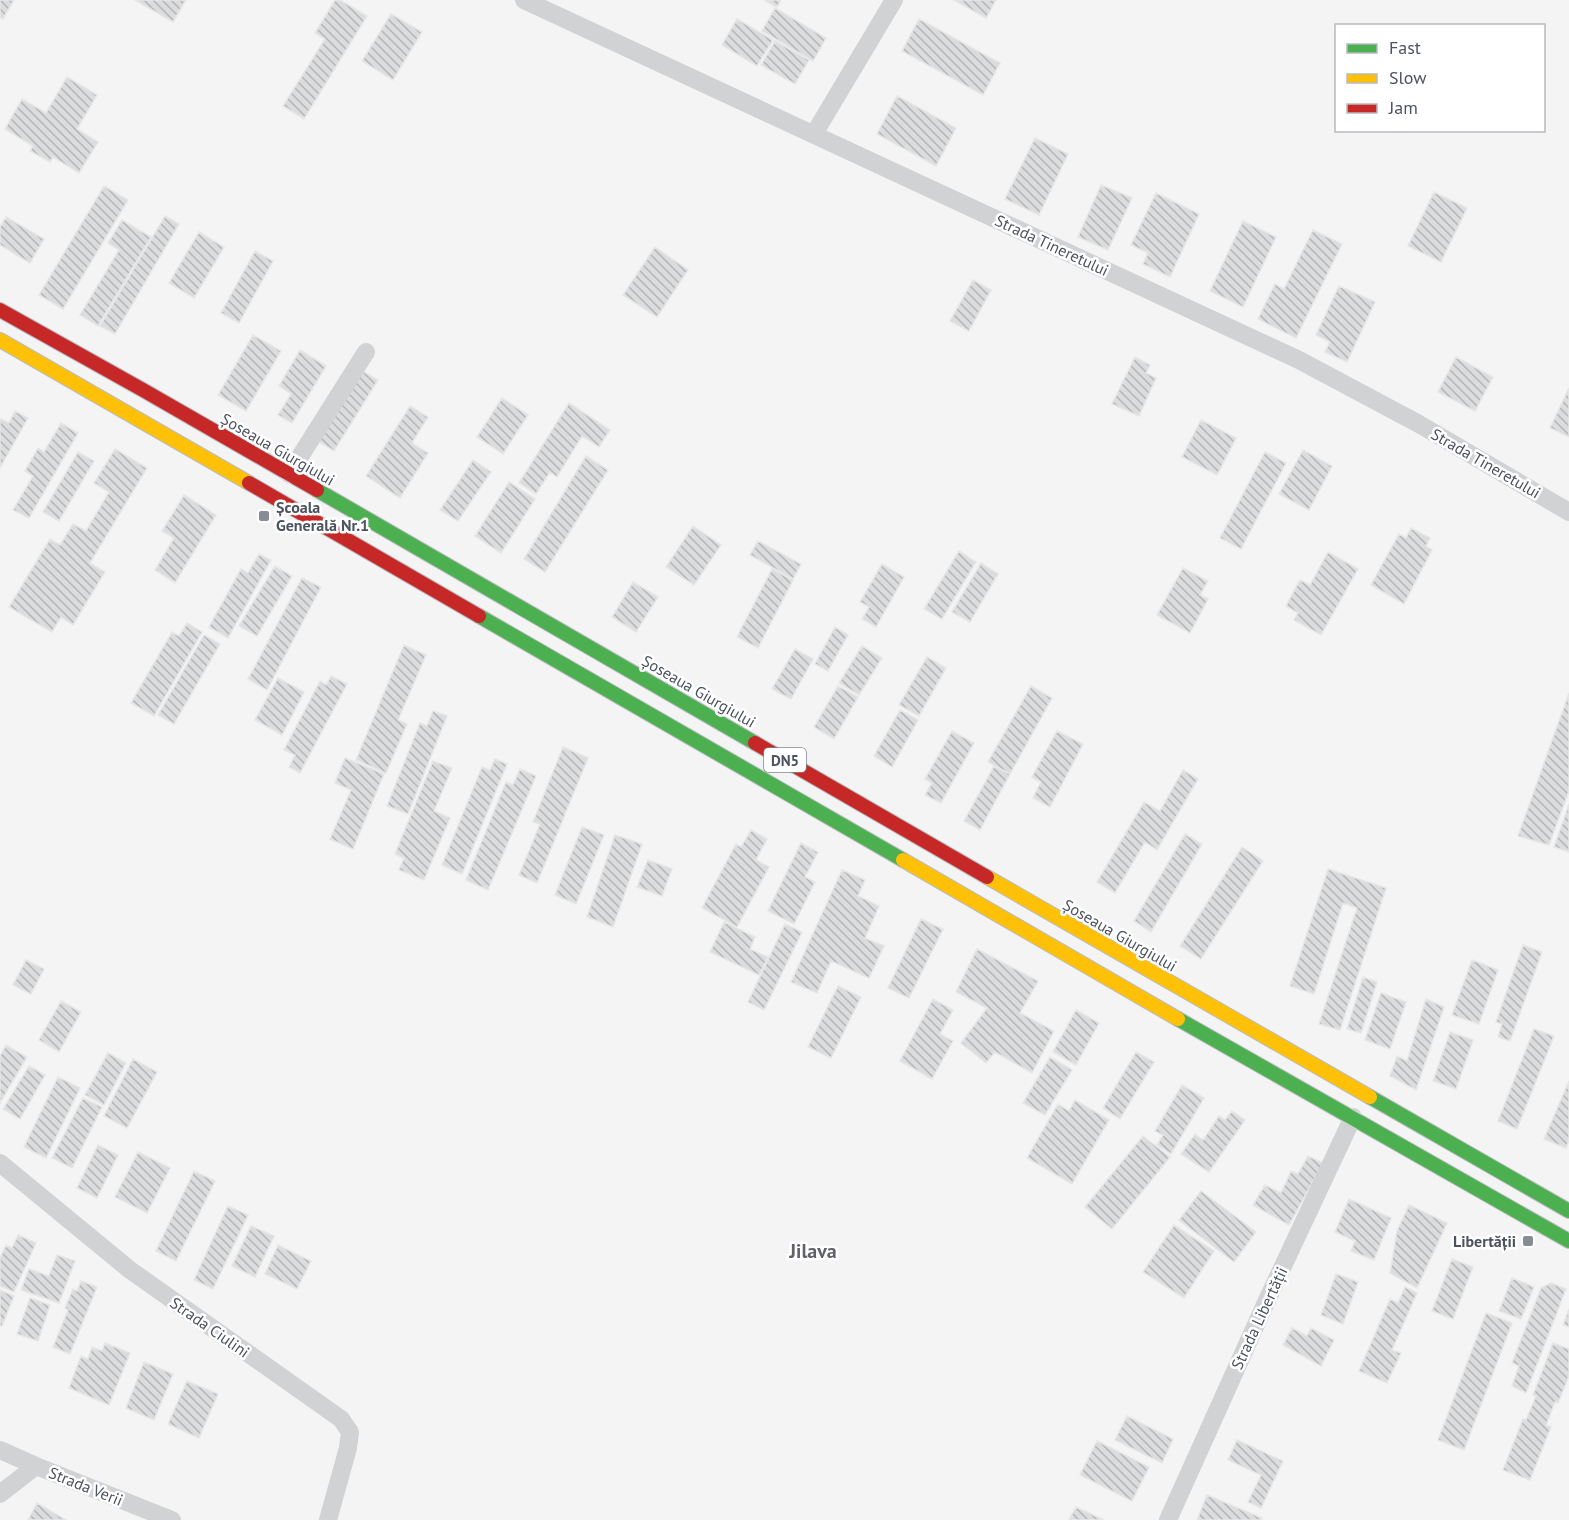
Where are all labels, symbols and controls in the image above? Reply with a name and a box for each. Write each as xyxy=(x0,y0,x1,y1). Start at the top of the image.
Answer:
legend xyxy=(1335,24,1545,132)
text: Fast xyxy=(1389,36,1421,59)
text: Slow xyxy=(1389,66,1427,89)
text: Jam xyxy=(1388,96,1418,119)
street label: Strada Tineretului xyxy=(992,210,1112,280)
street label: Șoseaua Giurgiului xyxy=(218,408,338,490)
street label: Strada Tineretului xyxy=(1428,424,1544,502)
place label: Școala Generală Nr.1 xyxy=(276,497,369,535)
marker: Școala Generală Nr.1 xyxy=(257,509,271,523)
street label: Șoseaua Giurgiului xyxy=(639,650,759,732)
road number: DN5 xyxy=(764,748,806,772)
street label: Șoseaua Giurgiului xyxy=(1060,894,1180,976)
place label: Libertății xyxy=(1453,1231,1516,1251)
marker: Libertății xyxy=(1521,1234,1535,1248)
district label: Jilava xyxy=(788,1238,837,1264)
street label: Strada Libertății xyxy=(1227,1264,1291,1372)
street label: Strada Ciulini xyxy=(167,1292,253,1362)
street label: Strada Verii xyxy=(46,1462,126,1510)

